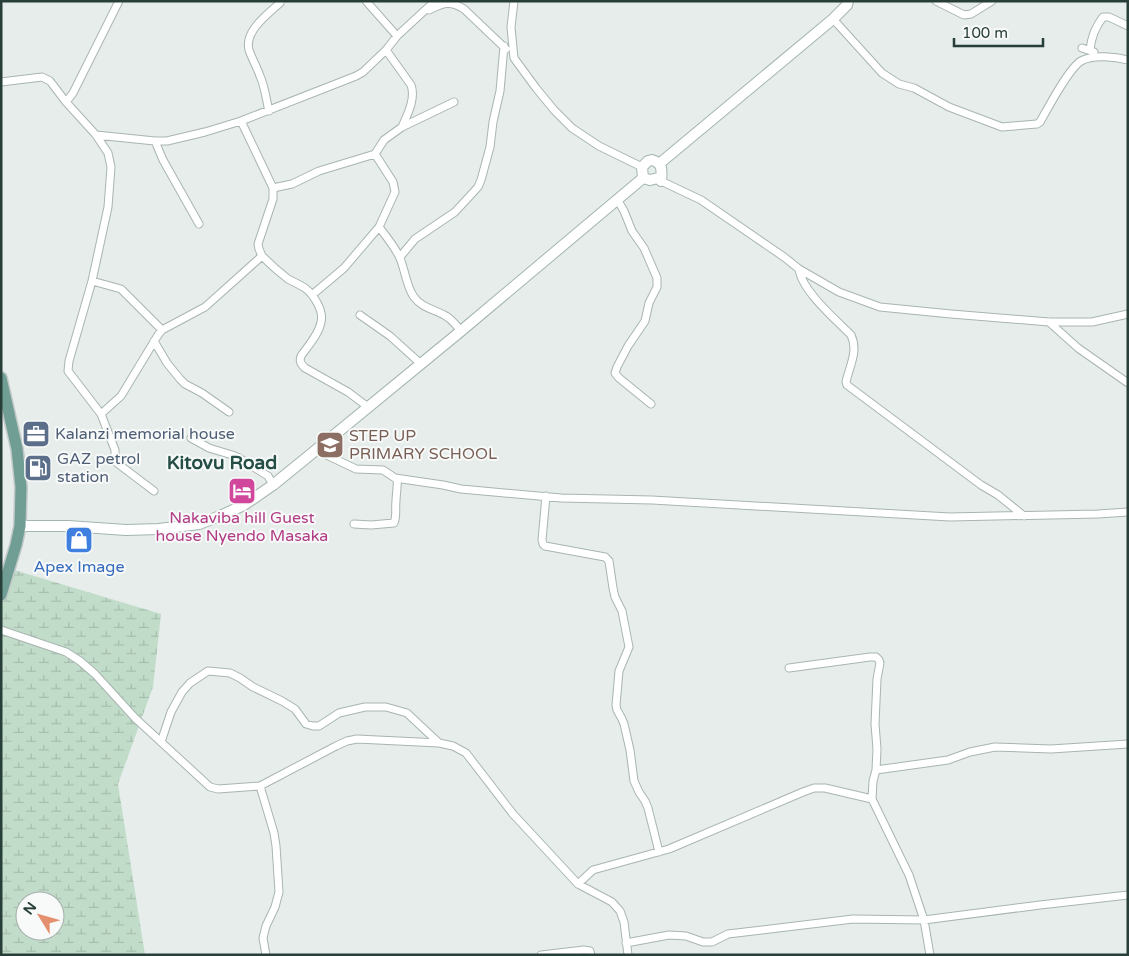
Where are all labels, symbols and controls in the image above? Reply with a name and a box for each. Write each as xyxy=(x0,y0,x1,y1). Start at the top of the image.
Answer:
scale bar xyxy=(954,15,1043,47)
text: 100 m xyxy=(962,24,1008,42)
office icon: Kalanzi memorial house xyxy=(21,419,51,449)
place label: Kalanzi memorial house xyxy=(55,424,235,444)
place label: STEP UP PRIMARY SCHOOL xyxy=(349,426,497,464)
school or university icon: STEP UP PRIMARY SCHOOL xyxy=(315,430,345,460)
place label: GAZ petrol station xyxy=(57,449,140,487)
district label: Kitovu Road xyxy=(167,452,277,474)
fuel station icon: GAZ petrol station xyxy=(23,453,53,483)
hotel icon: Nakaviba hill Guest house Nyendo Masaka xyxy=(227,476,257,506)
place label: Nakaviba hill Guest house Nyendo Masaka xyxy=(156,508,328,546)
shop icon: Apex Image xyxy=(64,525,94,555)
place label: Apex Image xyxy=(34,557,124,577)
north arrow xyxy=(15,891,65,941)
text: N xyxy=(20,899,40,918)

